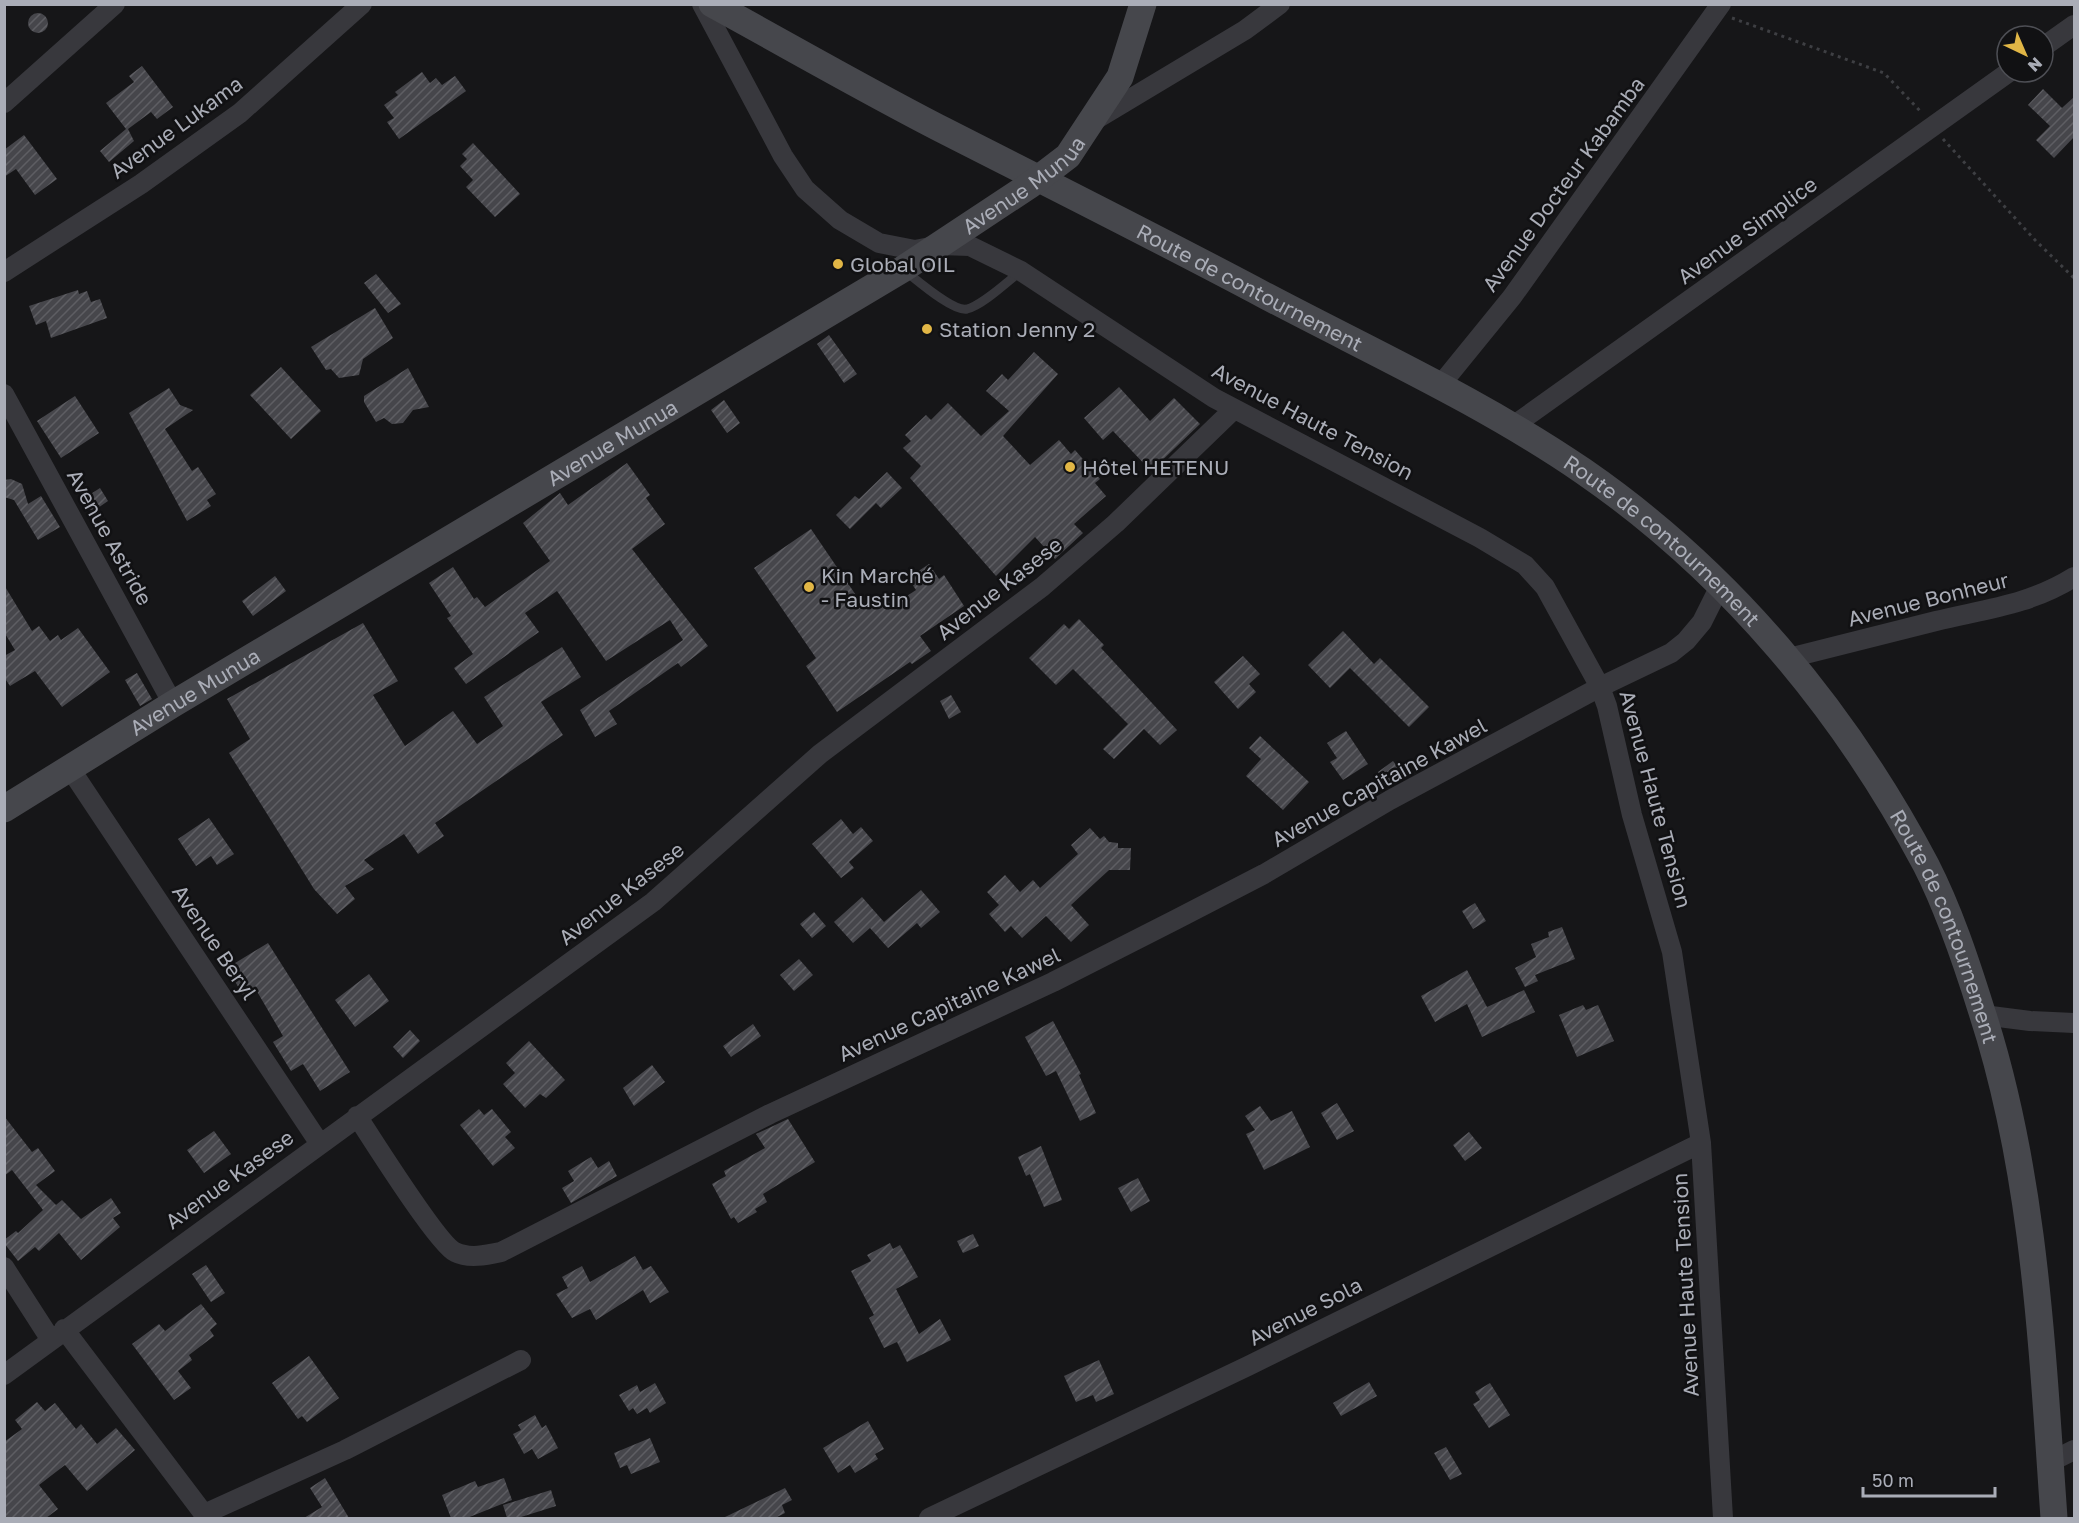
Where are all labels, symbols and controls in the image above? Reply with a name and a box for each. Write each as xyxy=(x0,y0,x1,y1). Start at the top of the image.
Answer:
north arrow xyxy=(1995,24,2055,84)
text: N xyxy=(2024,53,2047,76)
street label: Avenue Lukama xyxy=(105,70,247,184)
street label: Avenue Docteur Kabamba xyxy=(1476,72,1650,296)
street label: Avenue Munua xyxy=(957,131,1090,239)
street label: Avenue Simplice xyxy=(1672,171,1822,289)
street label: Route de contournement xyxy=(1132,218,1367,357)
place label: Global OIL xyxy=(850,251,955,277)
marker: Global OIL xyxy=(831,257,845,271)
place label: Station Jenny 2 xyxy=(939,316,1095,342)
marker: Station Jenny 2 xyxy=(920,322,934,336)
street label: Avenue Haute Tension xyxy=(1208,357,1418,485)
street label: Avenue Munua xyxy=(542,393,682,491)
street label: Route de contournement xyxy=(1559,449,1766,632)
place label: Hôtel HETENU xyxy=(1082,454,1229,480)
marker: Hôtel HETENU xyxy=(1063,460,1077,474)
street label: Avenue Astride xyxy=(62,464,158,610)
street label: Avenue Kasese xyxy=(931,531,1067,645)
place label: Kin Marché - Faustin xyxy=(821,562,934,612)
street label: Avenue Bonheur xyxy=(1845,566,2011,632)
marker: Kin Marché - Faustin xyxy=(802,580,816,594)
street label: Avenue Munua xyxy=(125,642,265,741)
street label: Avenue Haute Tension xyxy=(1614,687,1698,911)
street label: Avenue Capitaine Kawel xyxy=(1267,712,1491,852)
street label: Route de contournement xyxy=(1885,805,2004,1046)
street label: Avenue Kasese xyxy=(553,836,689,950)
street label: Avenue Beryl xyxy=(167,880,263,1004)
street label: Avenue Capitaine Kawel xyxy=(834,941,1064,1067)
street label: Avenue Kasese xyxy=(160,1124,298,1234)
street label: Avenue Haute Tension xyxy=(1666,1172,1704,1398)
street label: Avenue Sola xyxy=(1244,1271,1366,1351)
scale bar xyxy=(1863,1460,1995,1498)
text: 50 m xyxy=(1872,1469,1914,1491)

